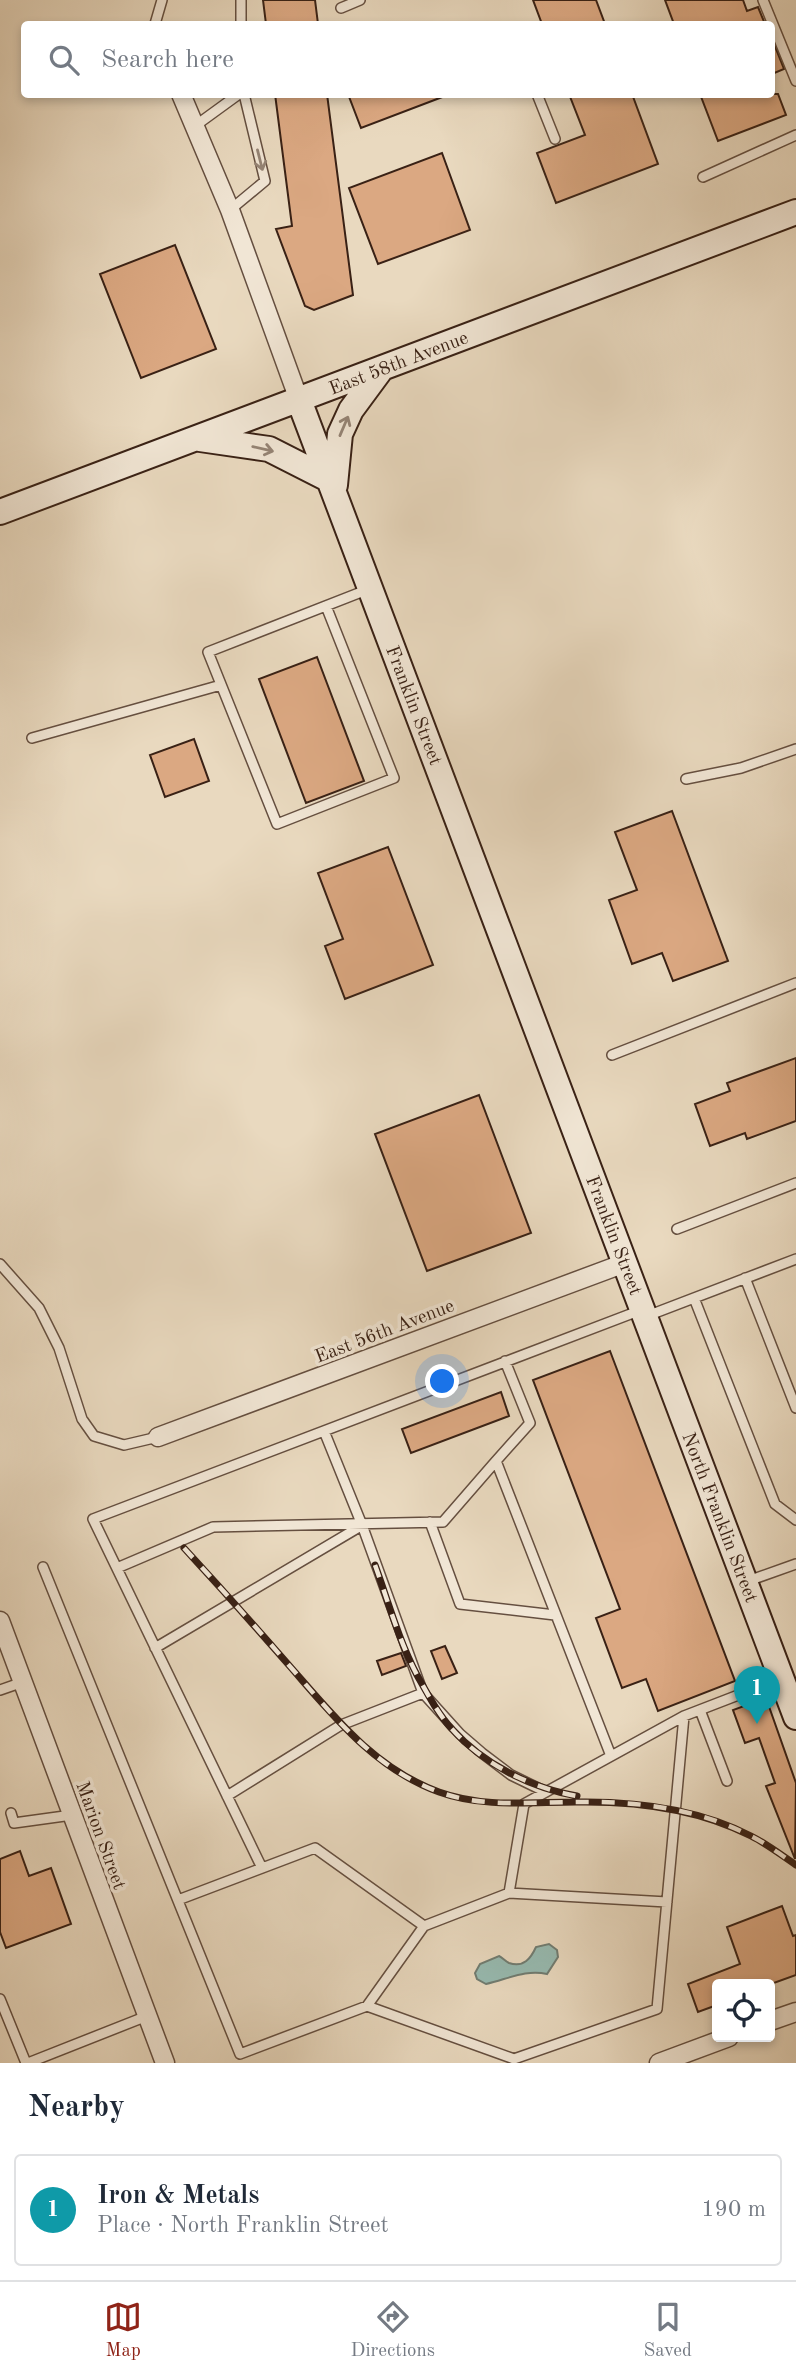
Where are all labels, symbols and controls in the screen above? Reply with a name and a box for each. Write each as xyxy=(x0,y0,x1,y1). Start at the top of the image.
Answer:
search box xyxy=(21,21,775,98)
icon: search xyxy=(45,41,83,79)
text: Search here xyxy=(101,47,234,73)
one-way arrow xyxy=(254,148,267,171)
street label: East 58th Avenue xyxy=(327,329,471,400)
one-way arrow xyxy=(338,415,351,437)
one-way arrow xyxy=(251,443,274,457)
street label: Franklin Street xyxy=(381,644,444,768)
street label: Franklin Street xyxy=(581,1174,644,1298)
street label: East 56th Avenue xyxy=(313,1297,457,1368)
your location xyxy=(425,1364,459,1398)
street label: North Franklin Street xyxy=(677,1430,760,1606)
pin: 1 xyxy=(734,1666,780,1724)
street label: Marion Street xyxy=(71,1779,128,1892)
map controls xyxy=(712,1979,775,2042)
button: locate xyxy=(712,1979,775,2042)
text: Nearby xyxy=(28,2093,125,2123)
text: Iron & Metals xyxy=(97,2183,260,2209)
text: 1 xyxy=(46,2198,60,2221)
text: 190 m xyxy=(701,2198,766,2221)
text: Place · North Franklin Street xyxy=(97,2214,389,2237)
tab: Map xyxy=(104,2298,142,2363)
tab: Directions xyxy=(351,2298,435,2363)
tab: Saved xyxy=(643,2298,692,2363)

